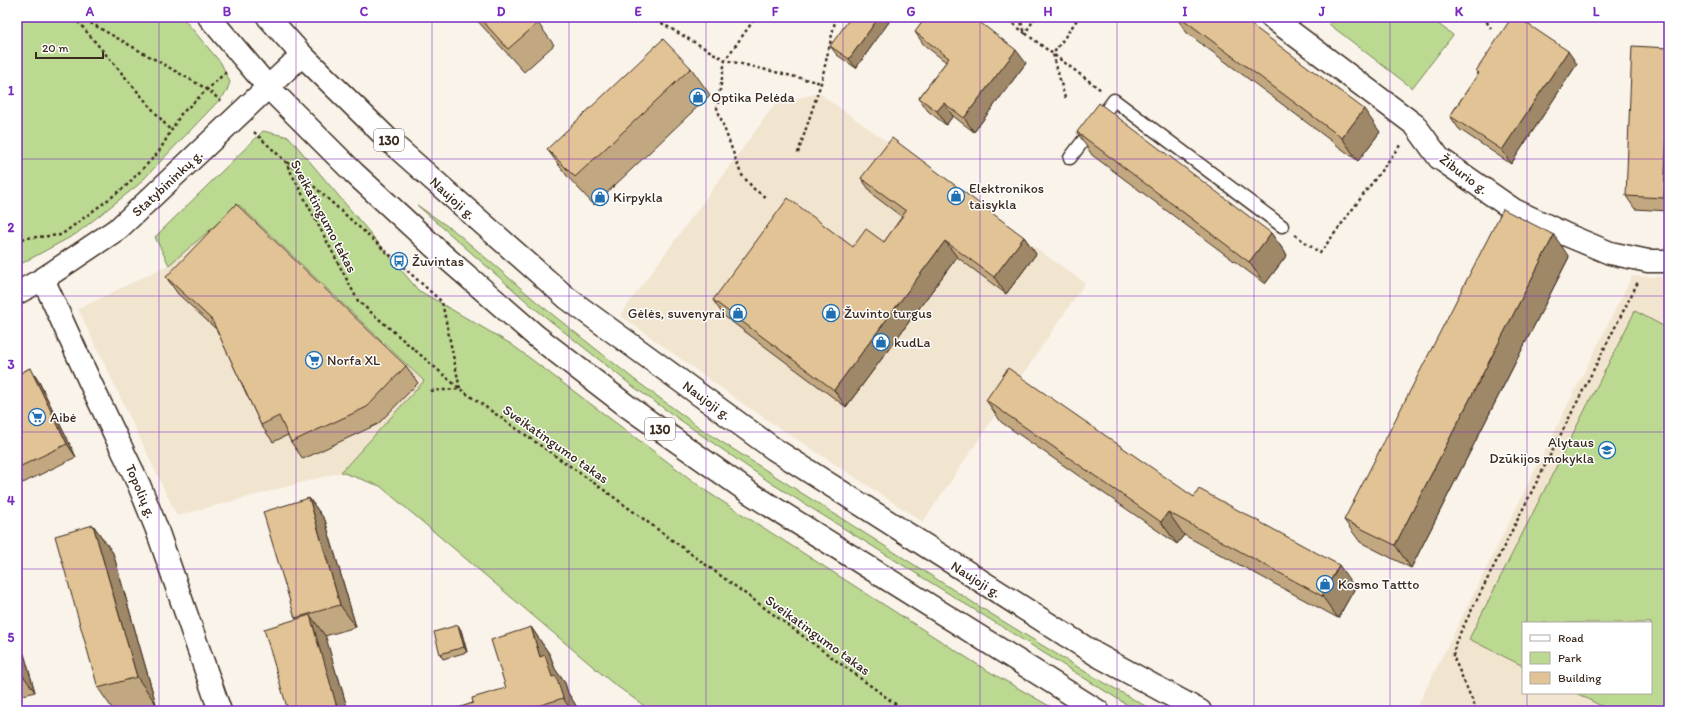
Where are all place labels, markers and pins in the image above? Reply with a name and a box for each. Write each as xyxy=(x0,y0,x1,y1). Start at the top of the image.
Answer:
shop icon: Optika Pelėda xyxy=(688,87,708,107)
place label: Optika Pelėda xyxy=(711,89,796,106)
place label: Elektronikos taisykla xyxy=(969,180,1044,213)
shop icon: Elektronikos taisykla xyxy=(946,186,966,206)
shop icon: Kirpykla xyxy=(590,187,610,207)
place label: Kirpykla xyxy=(613,189,663,206)
bus stop icon: Žuvintas xyxy=(389,251,409,271)
place label: Žuvintas xyxy=(412,253,464,270)
shop icon: Gėlės, suvenyrai xyxy=(728,303,748,323)
shop icon: Žuvinto turgus xyxy=(821,303,841,323)
place label: Gėlės, suvenyrai xyxy=(628,305,725,322)
place label: Žuvinto turgus xyxy=(844,305,932,322)
shop icon: kudLa xyxy=(871,332,891,352)
place label: kudLa xyxy=(894,334,931,351)
supermarket icon: Norfa XL xyxy=(304,350,324,370)
place label: Norfa XL xyxy=(327,352,380,369)
supermarket icon: Aibė xyxy=(27,407,47,427)
place label: Aibė xyxy=(50,409,77,426)
place label: Alytaus Dzūkijos mokykla xyxy=(1489,434,1595,467)
school or university icon: Alytaus Dzūkijos mokykla xyxy=(1597,440,1617,460)
shop icon: Kosmo Tattto xyxy=(1315,574,1335,594)
place label: Kosmo Tattto xyxy=(1338,576,1419,593)

